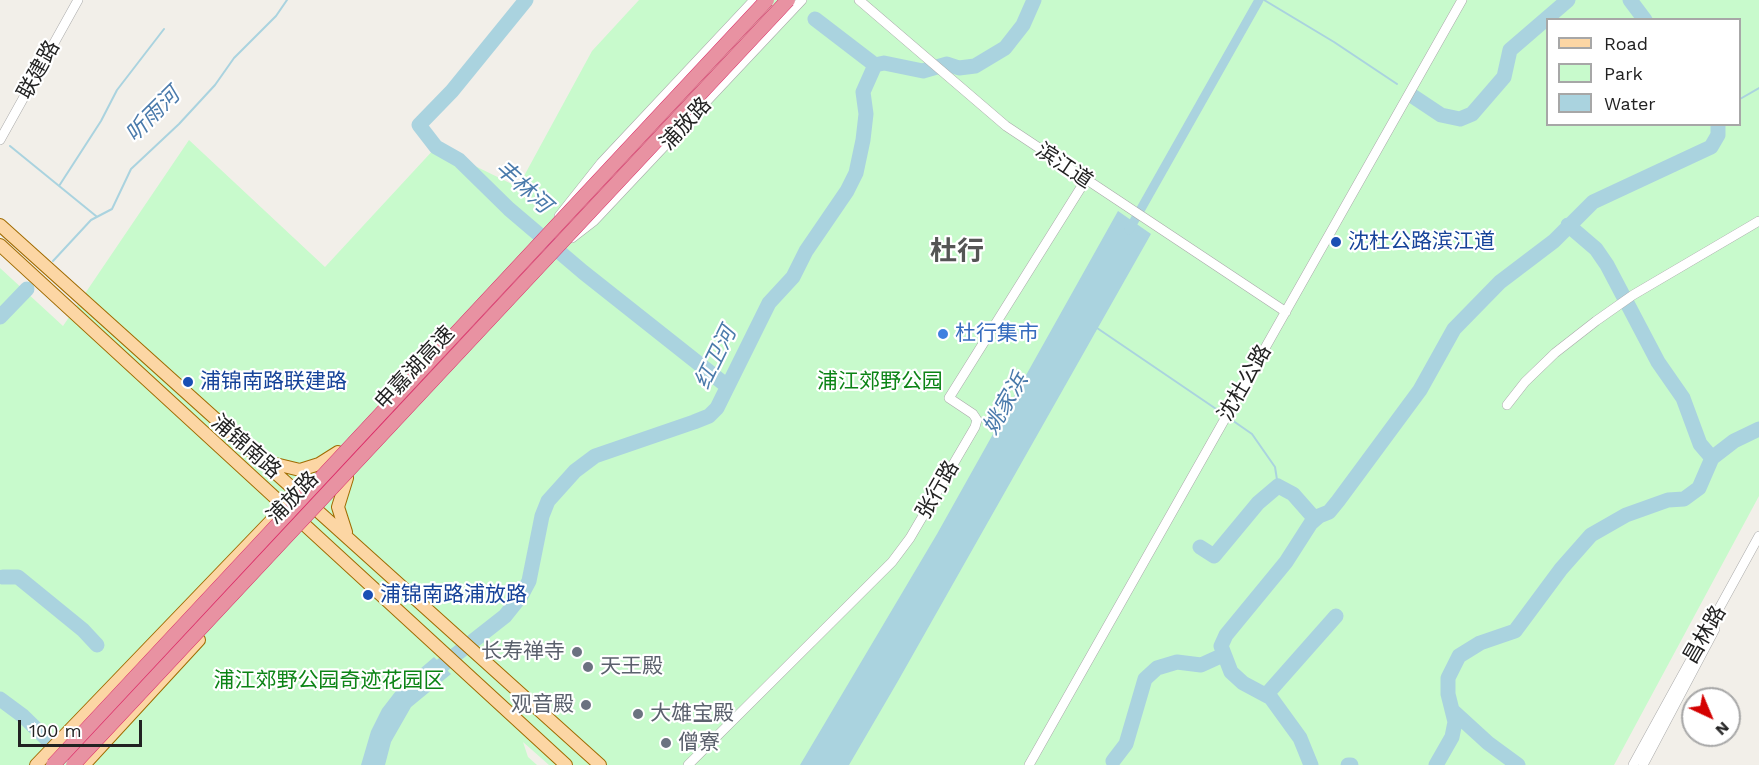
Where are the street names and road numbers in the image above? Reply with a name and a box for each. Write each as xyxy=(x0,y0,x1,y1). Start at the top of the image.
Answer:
street label: 联建路 xyxy=(13,36,65,104)
street label: 浦放路 xyxy=(655,92,717,156)
street label: 滨江道 xyxy=(1031,138,1097,194)
street label: 申嘉湖高速 xyxy=(370,321,460,415)
street label: 沈杜公路 xyxy=(1213,340,1277,426)
street label: 浦锦南路 xyxy=(206,410,286,484)
street label: 张行路 xyxy=(911,456,965,524)
street label: 浦放路 xyxy=(262,467,324,529)
street label: 昌林路 xyxy=(1678,601,1732,669)

